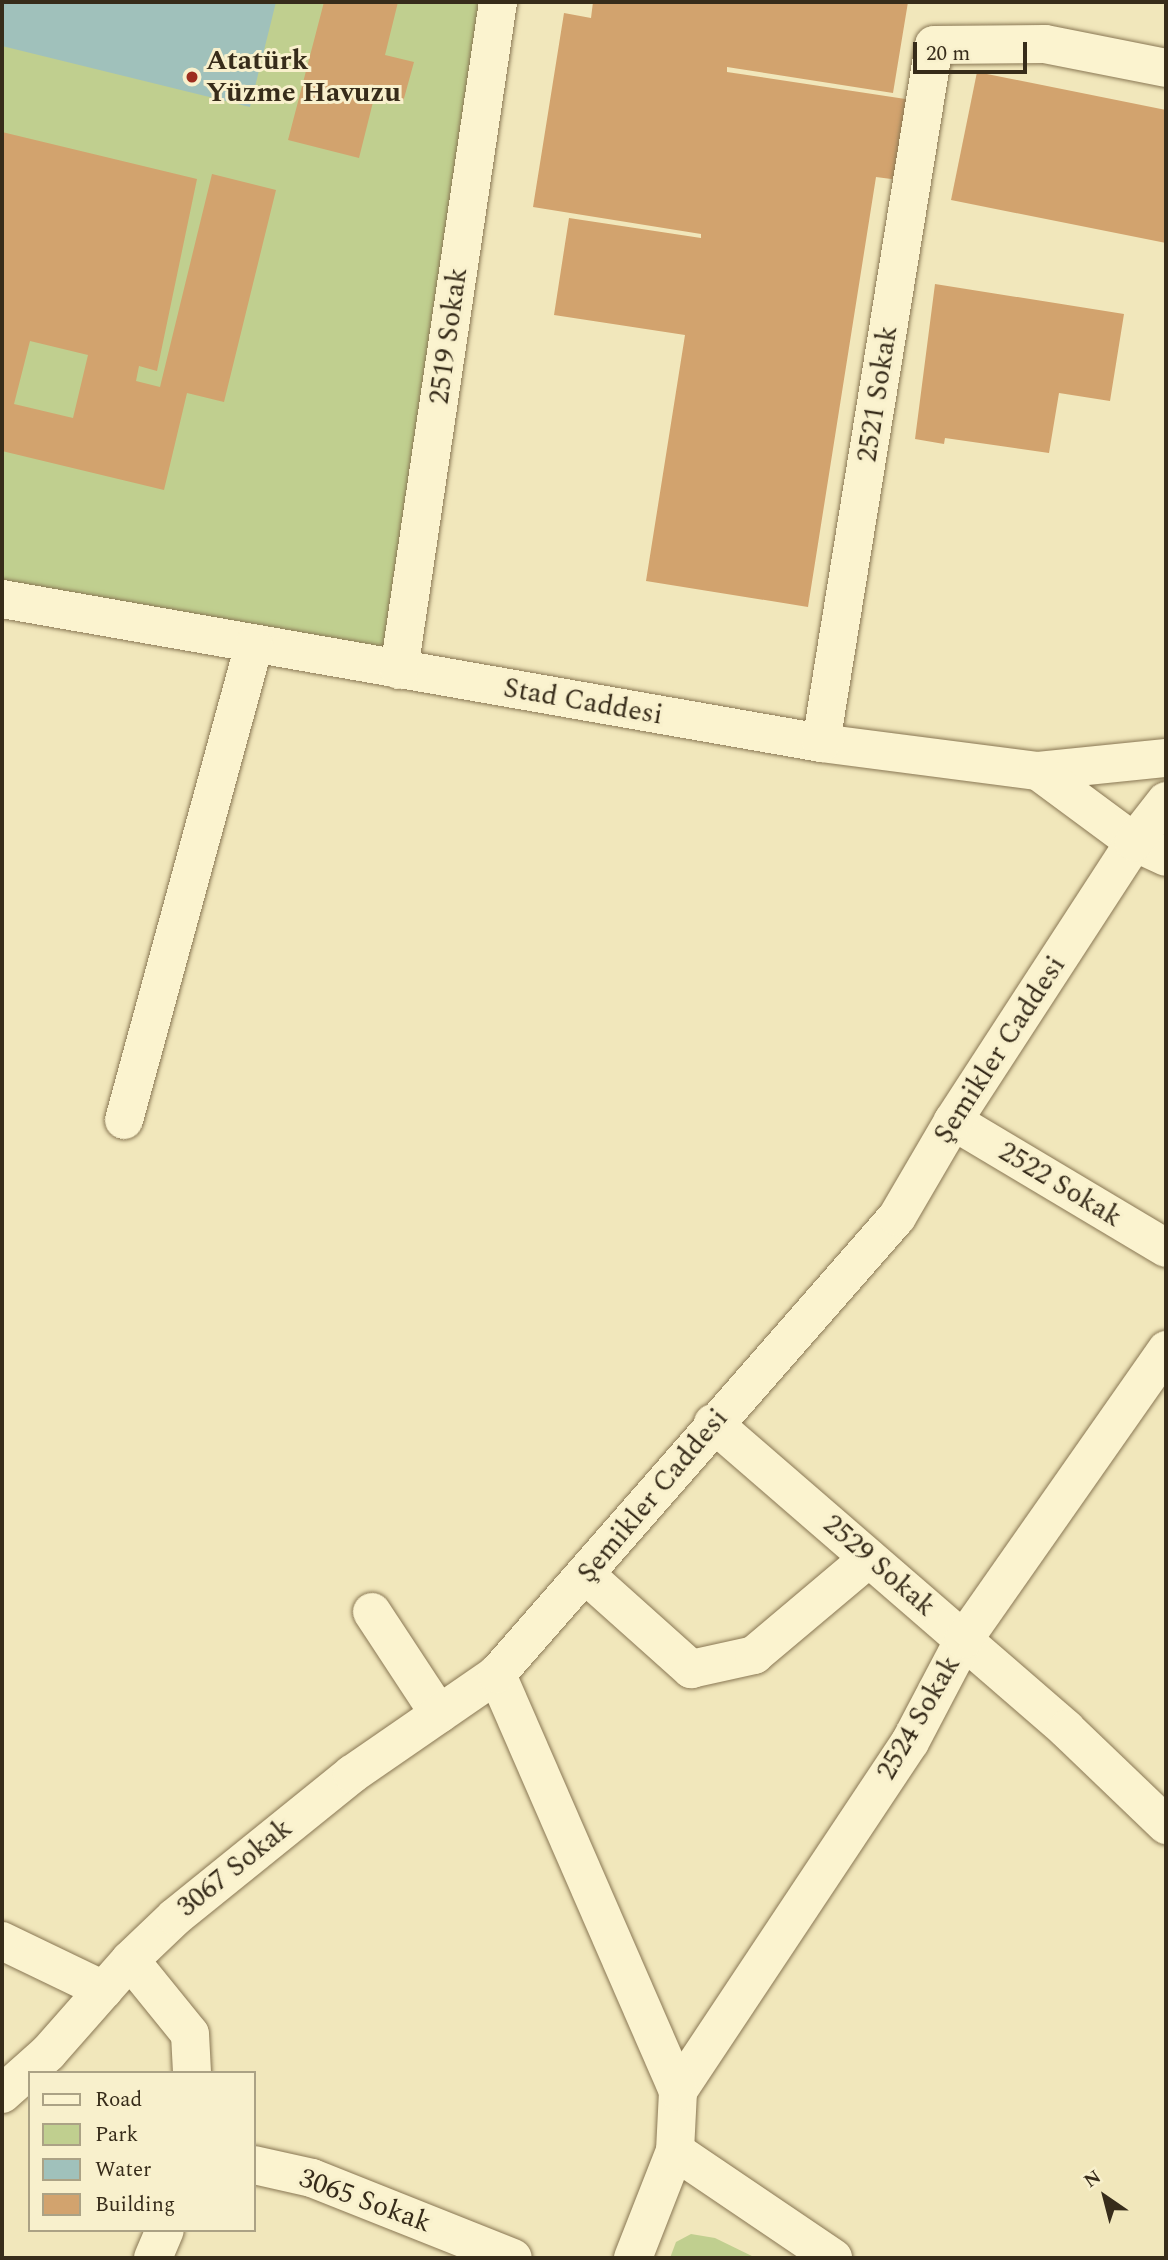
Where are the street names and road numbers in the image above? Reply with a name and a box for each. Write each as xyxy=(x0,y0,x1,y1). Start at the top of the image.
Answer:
street label: 2519 Sokak xyxy=(423,265,475,407)
street label: 2521 Sokak xyxy=(851,323,905,465)
street label: Stad Caddesi xyxy=(501,671,665,733)
street label: Şemikler Caddesi xyxy=(927,950,1073,1150)
street label: 2522 Sokak xyxy=(992,1135,1128,1235)
street label: Şemikler Caddesi xyxy=(570,1402,736,1590)
street label: 2529 Sokak xyxy=(816,1508,942,1624)
street label: 2524 Sokak xyxy=(870,1650,968,1786)
street label: 3067 Sokak xyxy=(171,1812,299,1924)
street label: 3065 Sokak xyxy=(294,2162,436,2240)

